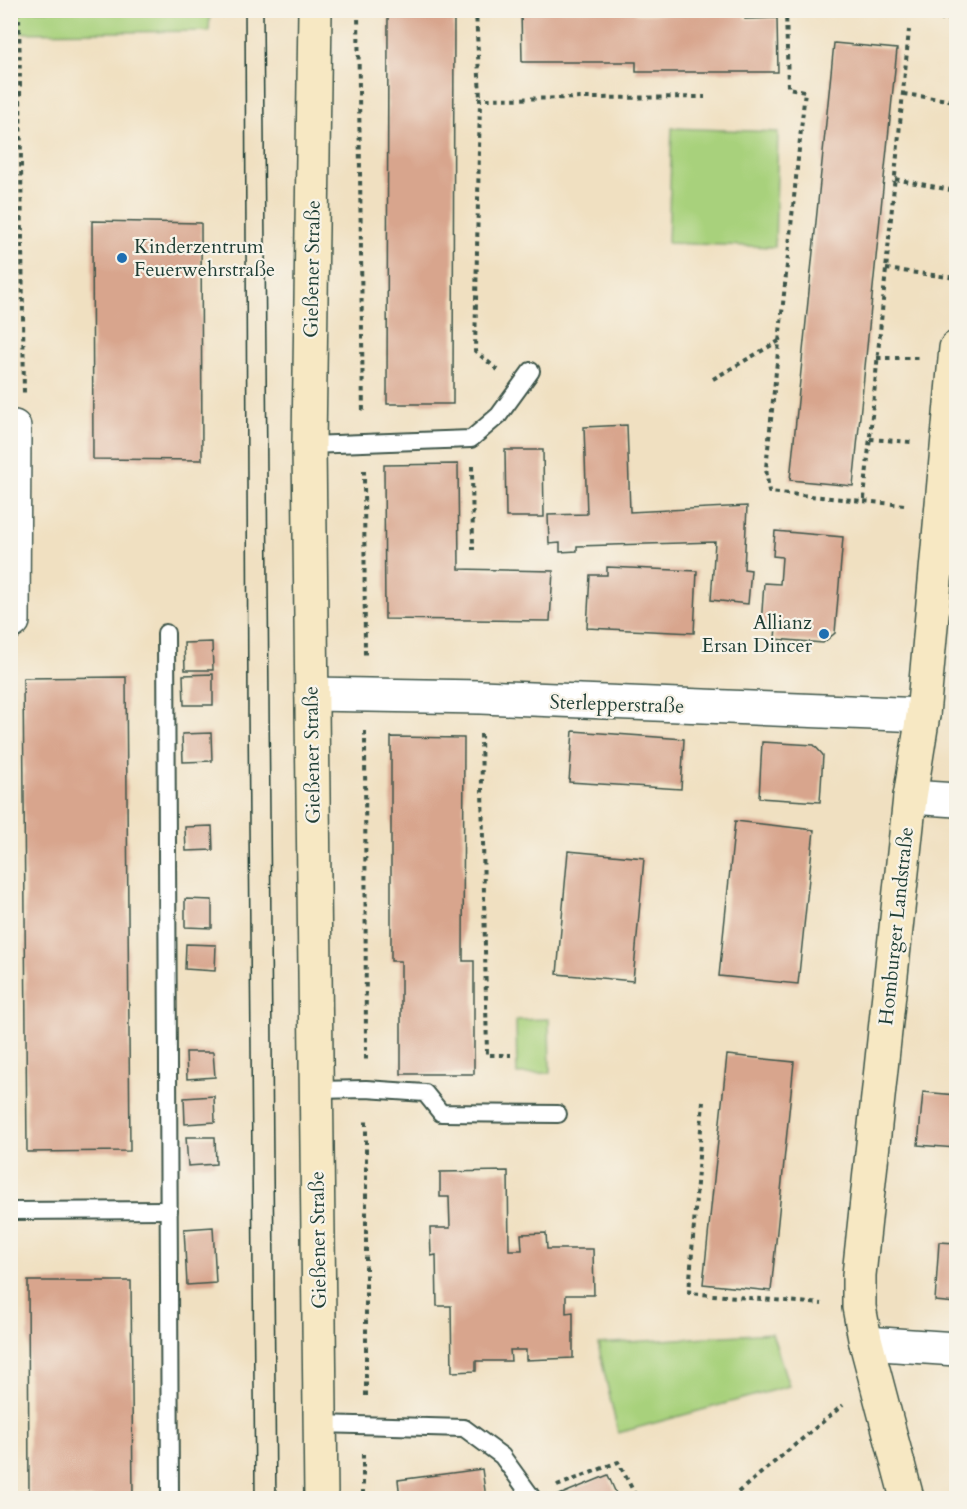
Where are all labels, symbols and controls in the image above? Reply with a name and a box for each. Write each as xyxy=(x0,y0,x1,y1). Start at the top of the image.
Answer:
street label: Gießener Straße xyxy=(297,200,327,338)
place label: Kinderzentrum Feuerwehrstraße xyxy=(134,233,275,283)
marker: Kinderzentrum Feuerwehrstraße xyxy=(115,251,129,265)
place label: Allianz Ersan Dincer xyxy=(702,609,813,659)
marker: Allianz Ersan Dincer xyxy=(817,627,831,641)
street label: Gießener Straße xyxy=(297,686,327,824)
street label: Sterlepperstraße xyxy=(549,688,685,720)
street label: Homburger Landstraße xyxy=(872,826,920,1026)
street label: Gießener Straße xyxy=(303,1171,333,1309)

